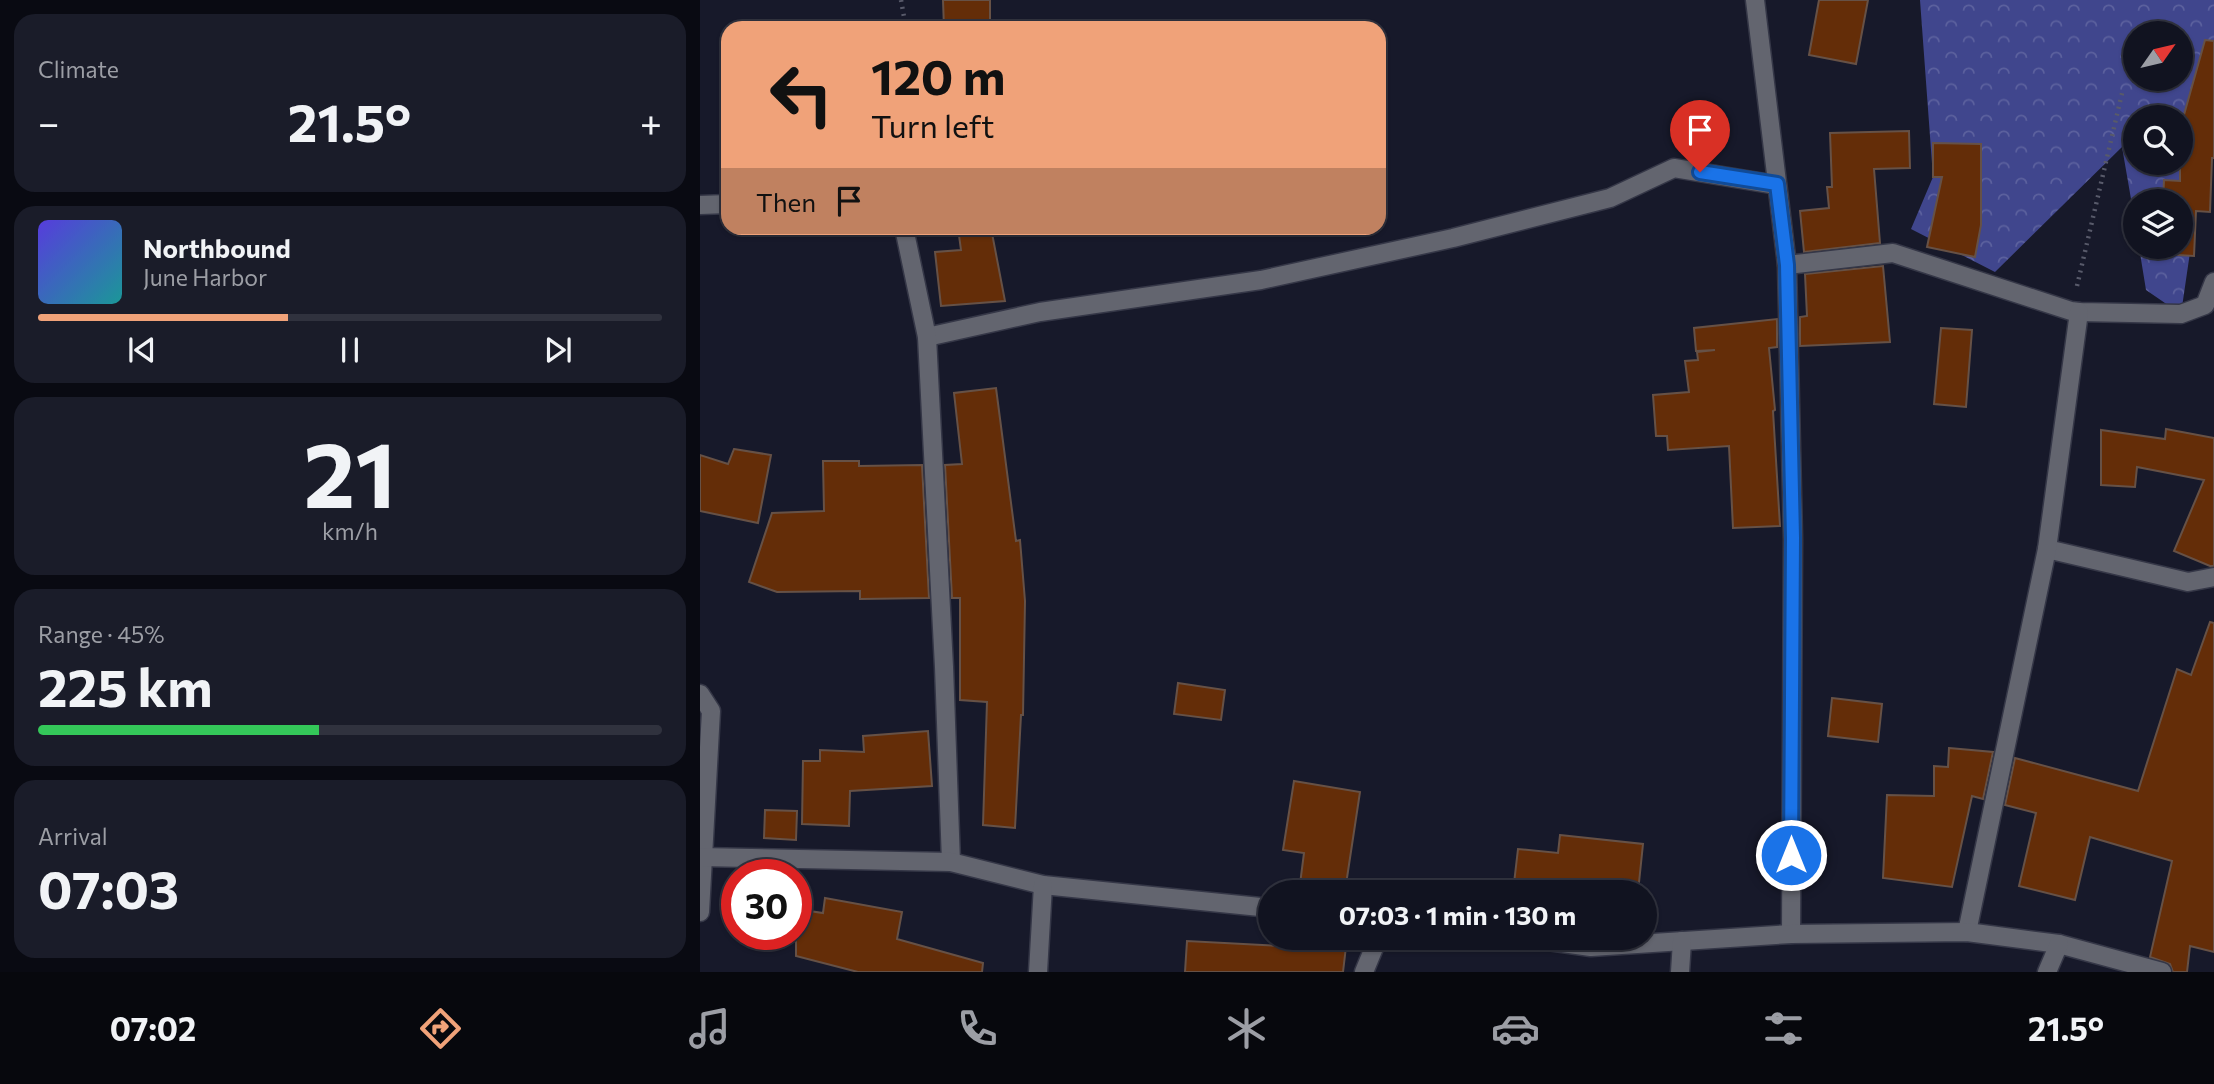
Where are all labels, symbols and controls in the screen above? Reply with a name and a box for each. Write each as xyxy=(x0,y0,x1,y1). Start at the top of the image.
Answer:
north arrow xyxy=(2123,21,2193,91)
map controls xyxy=(2123,21,2193,259)
text: 120 m xyxy=(871,45,1005,105)
icon: left xyxy=(756,49,847,140)
text: Climate xyxy=(38,55,119,83)
text: 21.5° xyxy=(288,89,411,153)
text: − xyxy=(38,98,60,145)
text: + xyxy=(640,98,662,145)
pin xyxy=(1670,100,1730,172)
text: Turn left xyxy=(871,105,995,145)
button: search xyxy=(2123,105,2193,175)
icon: arrive xyxy=(1681,111,1719,149)
icon: arrive xyxy=(830,182,868,220)
text: Then xyxy=(756,186,816,217)
button: layers xyxy=(2123,189,2193,259)
text: Northbound xyxy=(143,232,291,263)
text: June Harbor xyxy=(143,263,267,291)
icon: previous xyxy=(123,331,161,369)
icon: pause xyxy=(331,331,369,369)
icon: next xyxy=(539,331,577,369)
text: 21 xyxy=(304,415,396,527)
text: km/h xyxy=(322,517,378,545)
text: Range · 45% xyxy=(38,620,164,648)
text: 225 km xyxy=(38,654,213,718)
position arrow xyxy=(1754,818,1828,892)
text: Arrival xyxy=(38,822,108,850)
text: 07:03 xyxy=(38,856,179,920)
speed limit sign: 30 xyxy=(721,859,812,950)
text: 07:03 · 1 min · 130 m xyxy=(1339,899,1576,930)
icon: directions xyxy=(416,1004,465,1053)
icon: music xyxy=(685,1004,734,1053)
icon: phone xyxy=(953,1004,1002,1053)
icon: climate xyxy=(1222,1004,1271,1053)
icon: car xyxy=(1491,1004,1540,1053)
icon: filters xyxy=(1759,1004,1808,1053)
text: 07:02 xyxy=(110,1008,196,1048)
text: 21.5° xyxy=(2028,1008,2104,1048)

